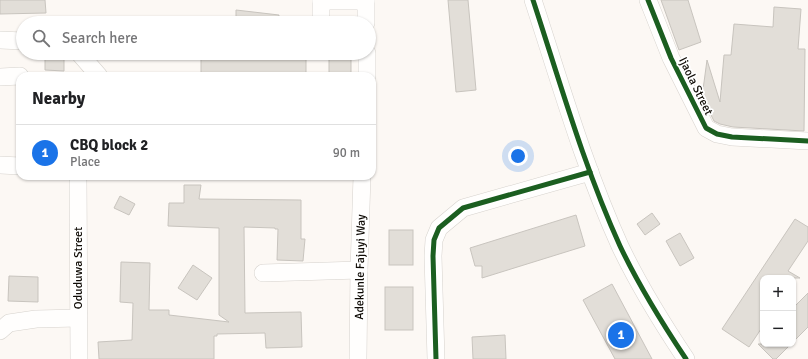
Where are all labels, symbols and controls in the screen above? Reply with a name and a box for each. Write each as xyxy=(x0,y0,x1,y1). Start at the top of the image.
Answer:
search box xyxy=(16,16,376,60)
icon: search xyxy=(30,27,52,49)
text: Search here xyxy=(62,29,138,47)
street label: Ijaola Street xyxy=(675,55,716,118)
text: Nearby xyxy=(32,88,85,109)
text: CBQ block 2 xyxy=(70,136,148,154)
text: 1 xyxy=(41,145,49,161)
text: 90 m xyxy=(333,145,360,161)
your location xyxy=(508,146,528,166)
text: Place xyxy=(70,154,100,170)
street label: Adekunle Fajuyi Way xyxy=(352,214,369,320)
street label: Oduduwa Street xyxy=(71,227,86,309)
map controls xyxy=(760,275,796,347)
button: + xyxy=(760,275,796,311)
button: − xyxy=(760,311,796,347)
pin: 1 xyxy=(608,320,634,350)

